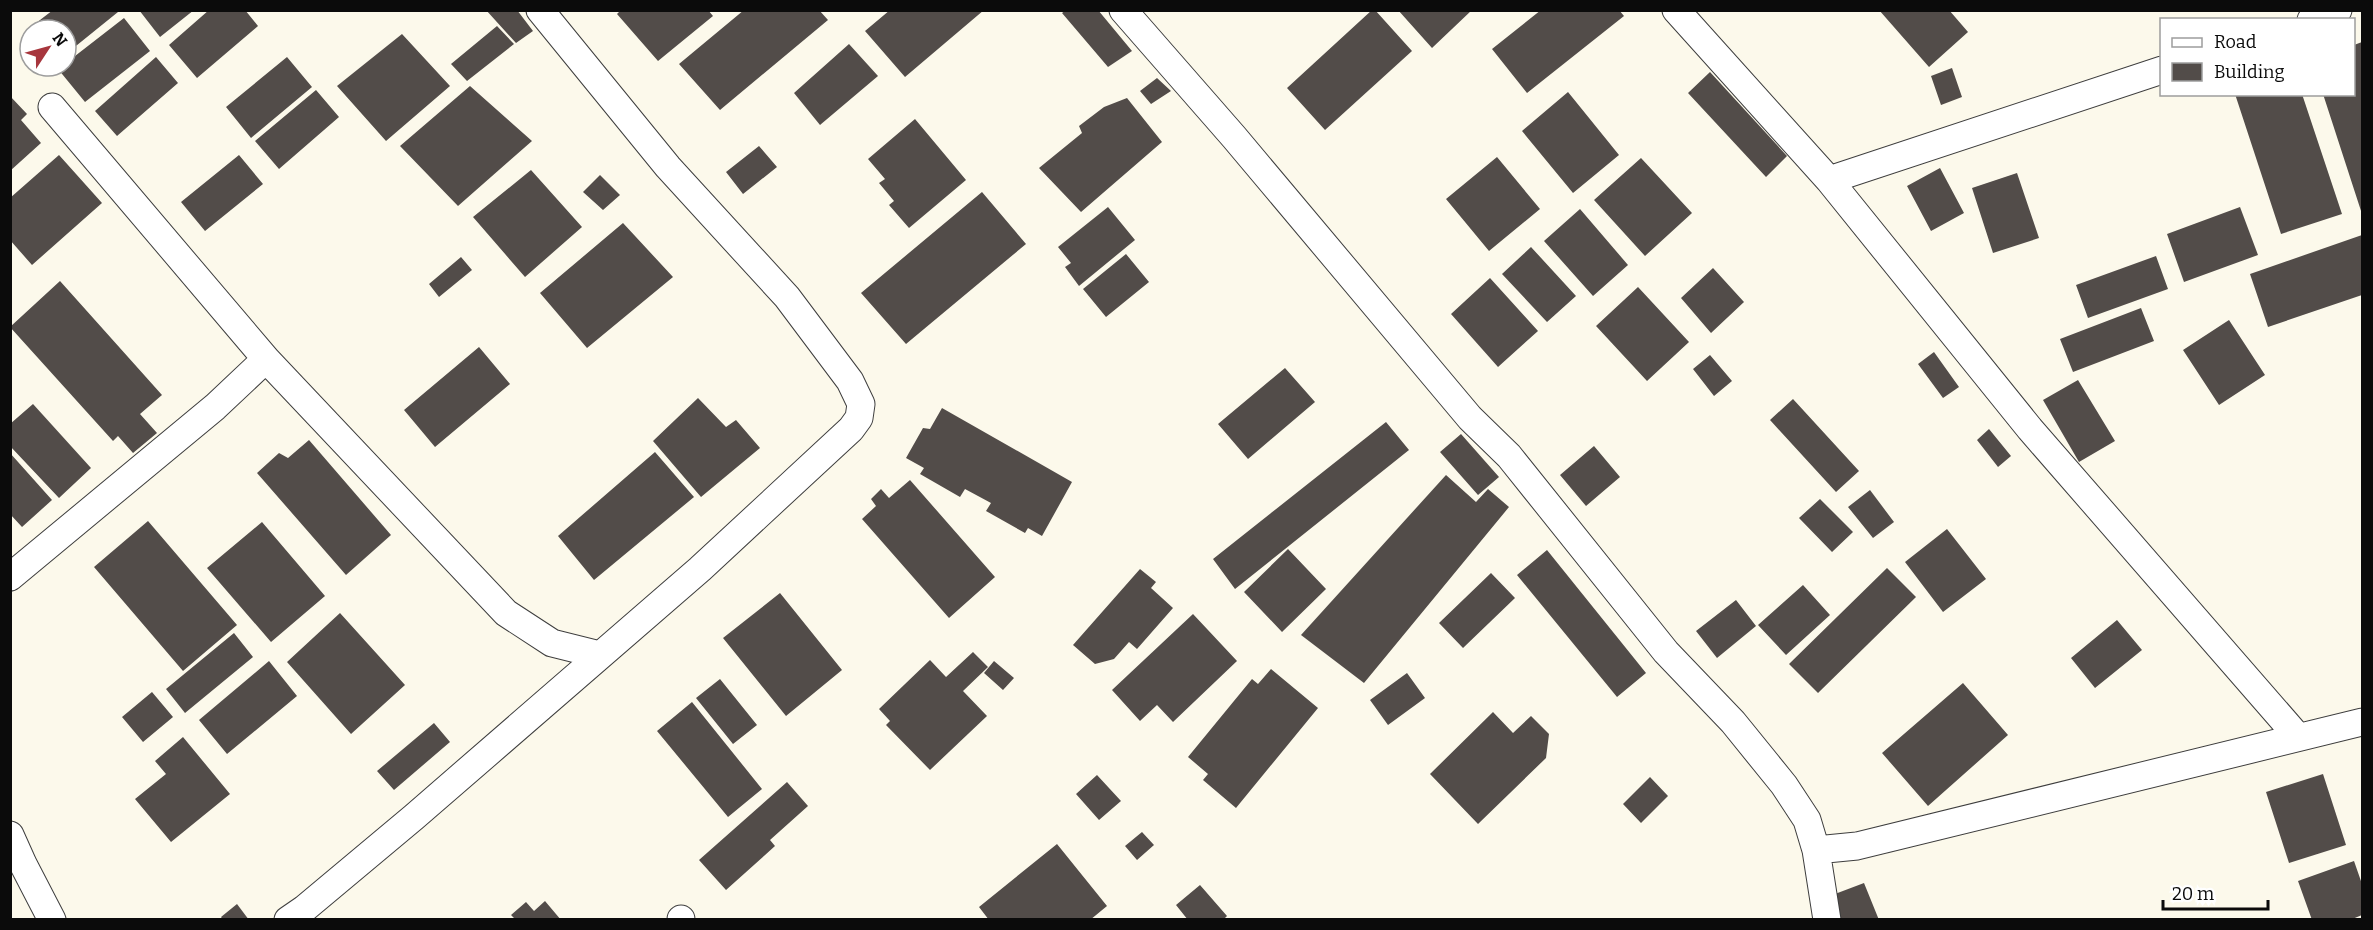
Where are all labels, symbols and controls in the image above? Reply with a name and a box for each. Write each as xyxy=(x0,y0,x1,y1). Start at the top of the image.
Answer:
north arrow xyxy=(18,18,78,78)
legend xyxy=(2160,18,2355,96)
text: N xyxy=(48,29,71,50)
text: Road xyxy=(2214,31,2257,53)
text: Building xyxy=(2214,61,2285,83)
scale bar xyxy=(2163,873,2268,911)
text: 20 m xyxy=(2172,883,2214,905)

